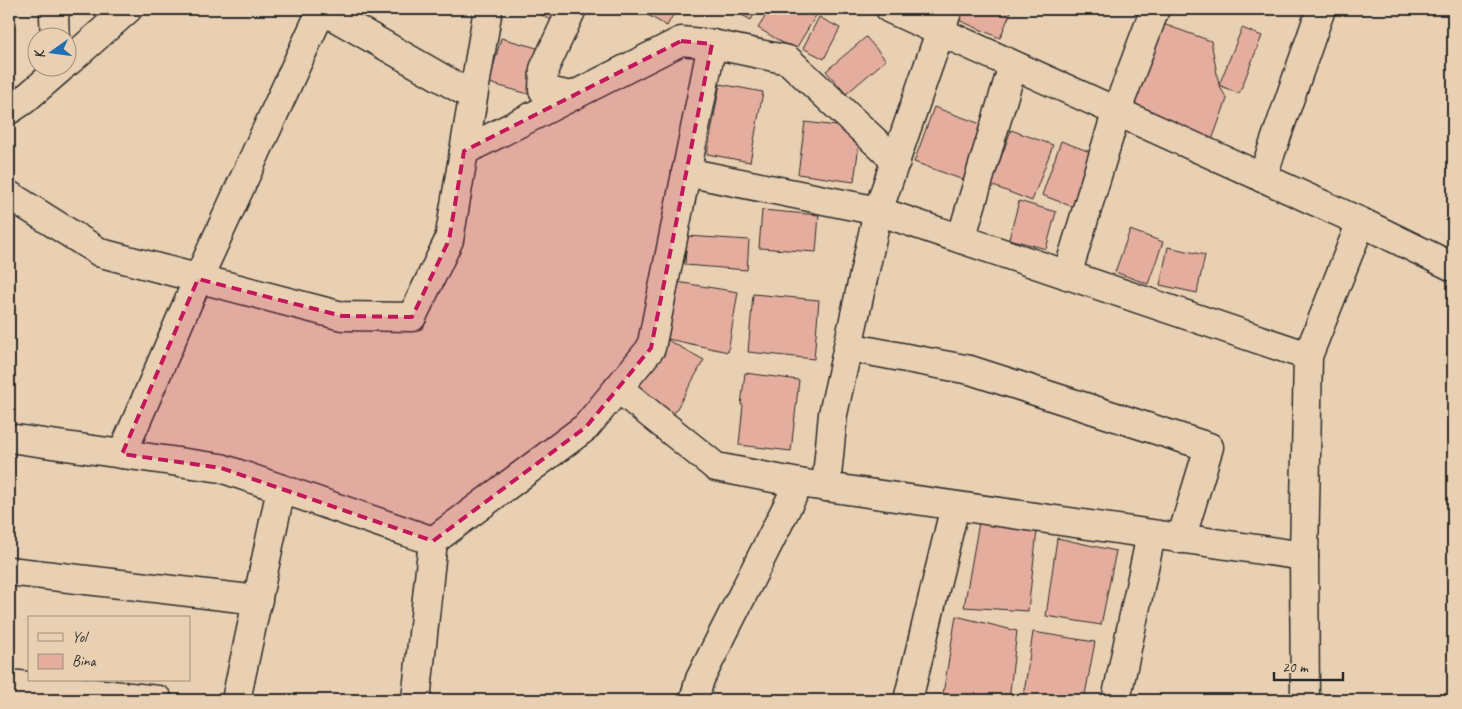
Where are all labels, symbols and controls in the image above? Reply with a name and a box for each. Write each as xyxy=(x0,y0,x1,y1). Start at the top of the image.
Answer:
north arrow xyxy=(28,28,78,78)
text: K xyxy=(30,47,49,61)
legend xyxy=(28,616,190,682)
text: Yol xyxy=(72,628,89,647)
scale bar xyxy=(1274,649,1343,681)
text: Bina xyxy=(72,652,97,671)
text: 20 m xyxy=(1282,658,1309,677)

